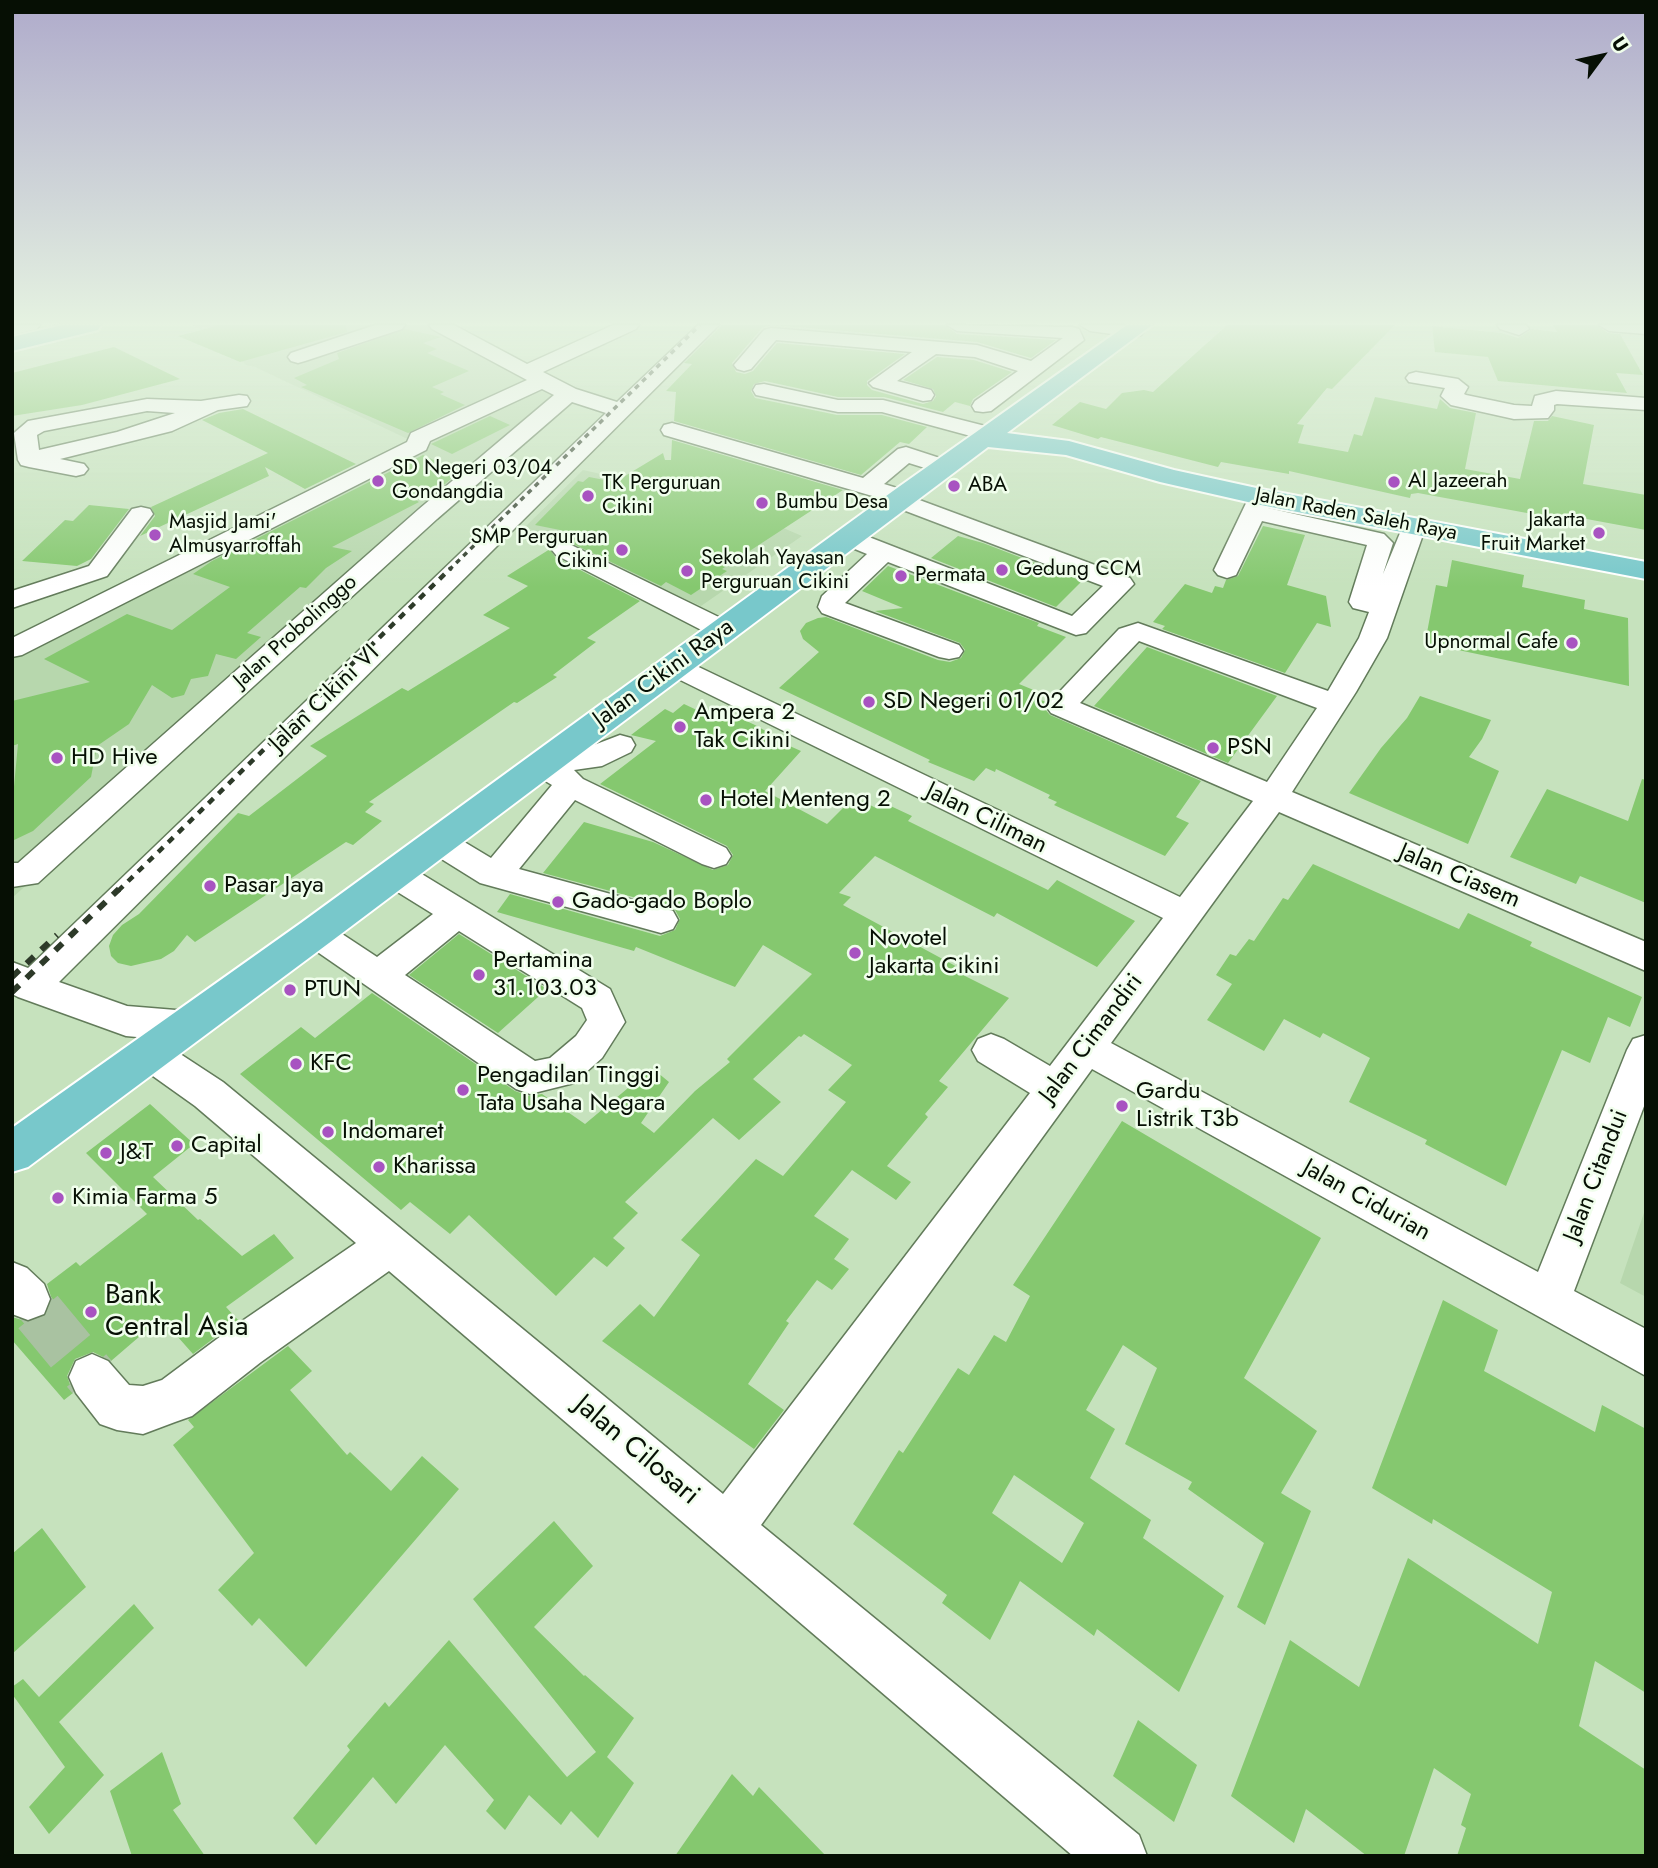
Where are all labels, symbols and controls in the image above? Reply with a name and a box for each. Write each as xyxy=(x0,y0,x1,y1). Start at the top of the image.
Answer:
north arrow xyxy=(1567,21,1637,91)
text: U xyxy=(1605,31,1635,57)
place label: SD Negeri 03/04 Gondangdia xyxy=(392,456,552,506)
place label: Al Jazeerah xyxy=(1408,469,1507,495)
place label: TK Perguruan Cikini xyxy=(602,471,721,521)
marker: SD Negeri 03/04 Gondangdia xyxy=(370,473,386,489)
place label: ABA xyxy=(968,473,1007,499)
marker: Al Jazeerah xyxy=(1386,474,1402,490)
marker: ABA xyxy=(946,478,962,494)
street label: Jalan Raden Saleh Raya xyxy=(1253,483,1459,547)
marker: TK Perguruan Cikini xyxy=(580,488,596,504)
place label: Bumbu Desa xyxy=(776,490,888,516)
marker: Bumbu Desa xyxy=(754,495,770,511)
place label: Jakarta Fruit Market xyxy=(1481,508,1585,558)
place label: Masjid Jami' Almusyarroffah xyxy=(169,510,301,560)
place label: SMP Perguruan Cikini xyxy=(471,525,608,575)
marker: Jakarta Fruit Market xyxy=(1591,525,1607,541)
marker: Masjid Jami' Almusyarroffah xyxy=(147,527,163,543)
marker: SMP Perguruan Cikini xyxy=(614,542,630,558)
place label: Sekolah Yayasan Perguruan Cikini xyxy=(701,546,849,596)
place label: Gedung CCM xyxy=(1016,557,1141,583)
marker: Gedung CCM xyxy=(994,562,1010,578)
marker: Sekolah Yayasan Perguruan Cikini xyxy=(679,563,695,579)
place label: Permata xyxy=(915,563,986,589)
marker: Permata xyxy=(893,568,909,584)
street label: Jalan Probolinggo xyxy=(229,570,363,694)
street label: Jalan Cikini Raya xyxy=(588,613,740,735)
place label: Upnormal Cafe xyxy=(1424,630,1558,656)
marker: Upnormal Cafe xyxy=(1564,635,1580,651)
street label: Jalan Cikini VI xyxy=(264,640,386,758)
place label: SD Negeri 01/02 xyxy=(883,688,1064,716)
marker: SD Negeri 01/02 xyxy=(861,694,877,710)
place label: Ampera 2 Tak Cikini xyxy=(694,699,795,755)
marker: Ampera 2 Tak Cikini xyxy=(672,719,688,735)
place label: PSN xyxy=(1227,734,1272,762)
marker: PSN xyxy=(1205,740,1221,756)
place label: HD Hive xyxy=(71,744,158,772)
marker: HD Hive xyxy=(49,750,65,766)
street label: Jalan Ciliman xyxy=(921,777,1051,861)
place label: Hotel Menteng 2 xyxy=(720,786,891,814)
marker: Hotel Menteng 2 xyxy=(698,792,714,808)
street label: Jalan Ciasem xyxy=(1394,839,1524,915)
place label: Pasar Jaya xyxy=(224,872,324,900)
marker: Pasar Jaya xyxy=(202,878,218,894)
place label: Gado-gado Boplo xyxy=(572,888,752,916)
marker: Gado-gado Boplo xyxy=(550,894,566,910)
place label: Novotel Jakarta Cikini xyxy=(869,925,999,981)
marker: Novotel Jakarta Cikini xyxy=(847,945,863,961)
place label: Pertamina 31.103.03 xyxy=(493,947,597,1003)
marker: Pertamina 31.103.03 xyxy=(471,967,487,983)
street label: Jalan Cimandiri xyxy=(1034,969,1150,1109)
place label: PTUN xyxy=(304,976,361,1004)
marker: PTUN xyxy=(282,982,298,998)
place label: KFC xyxy=(310,1050,352,1078)
marker: KFC xyxy=(288,1056,304,1072)
place label: Pengadilan Tinggi Tata Usaha Negara xyxy=(477,1062,665,1118)
place label: Gardu Listrik T3b xyxy=(1136,1078,1239,1134)
marker: Pengadilan Tinggi Tata Usaha Negara xyxy=(455,1082,471,1098)
marker: Gardu Listrik T3b xyxy=(1114,1098,1130,1114)
street label: Jalan Citandui xyxy=(1559,1106,1635,1246)
place label: Indomaret xyxy=(342,1118,444,1146)
marker: Indomaret xyxy=(320,1124,336,1140)
place label: Capital xyxy=(191,1132,262,1160)
marker: Capital xyxy=(169,1138,185,1154)
place label: J&T xyxy=(120,1139,153,1167)
marker: J&T xyxy=(98,1145,114,1161)
place label: Kharissa xyxy=(393,1153,476,1181)
street label: Jalan Cidurian xyxy=(1297,1154,1435,1248)
marker: Kharissa xyxy=(371,1159,387,1175)
place label: Kimia Farma 5 xyxy=(72,1184,218,1212)
marker: Kimia Farma 5 xyxy=(50,1190,66,1206)
place label: Bank Central Asia xyxy=(105,1279,248,1345)
marker: Bank Central Asia xyxy=(83,1304,99,1320)
street label: Jalan Cilosari xyxy=(567,1389,705,1513)

